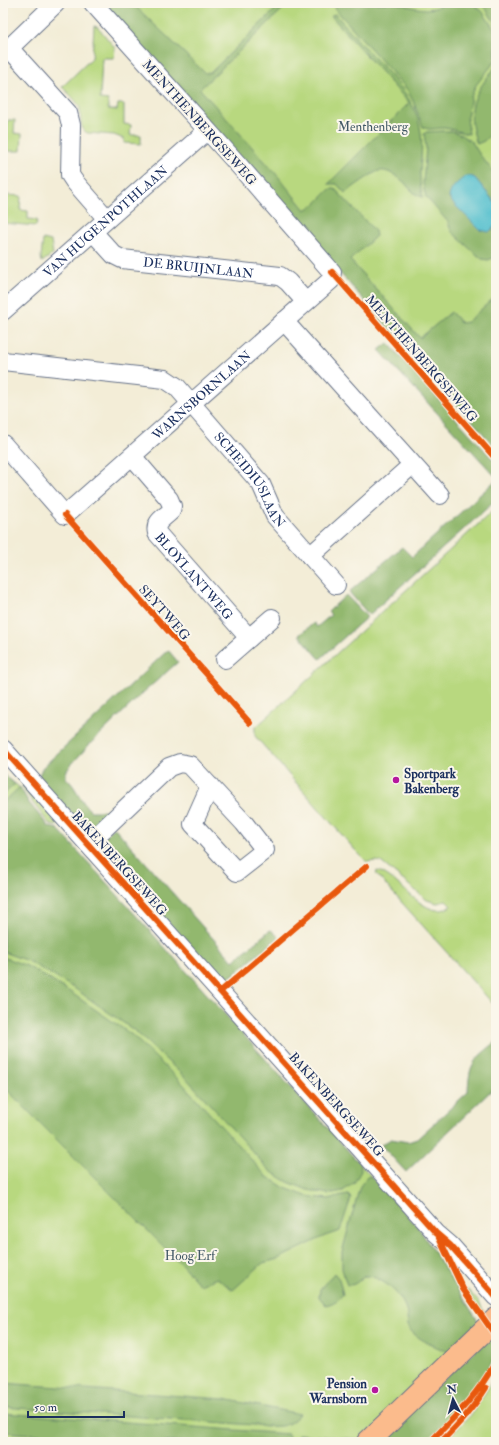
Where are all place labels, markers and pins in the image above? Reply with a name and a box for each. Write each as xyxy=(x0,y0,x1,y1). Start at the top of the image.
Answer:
place label: Sportpark Bakenberg xyxy=(404,766,460,798)
marker: Sportpark Bakenberg xyxy=(391,775,401,785)
place label: Pension Warnsborn xyxy=(308,1376,367,1407)
marker: Pension Warnsborn xyxy=(370,1385,380,1395)

